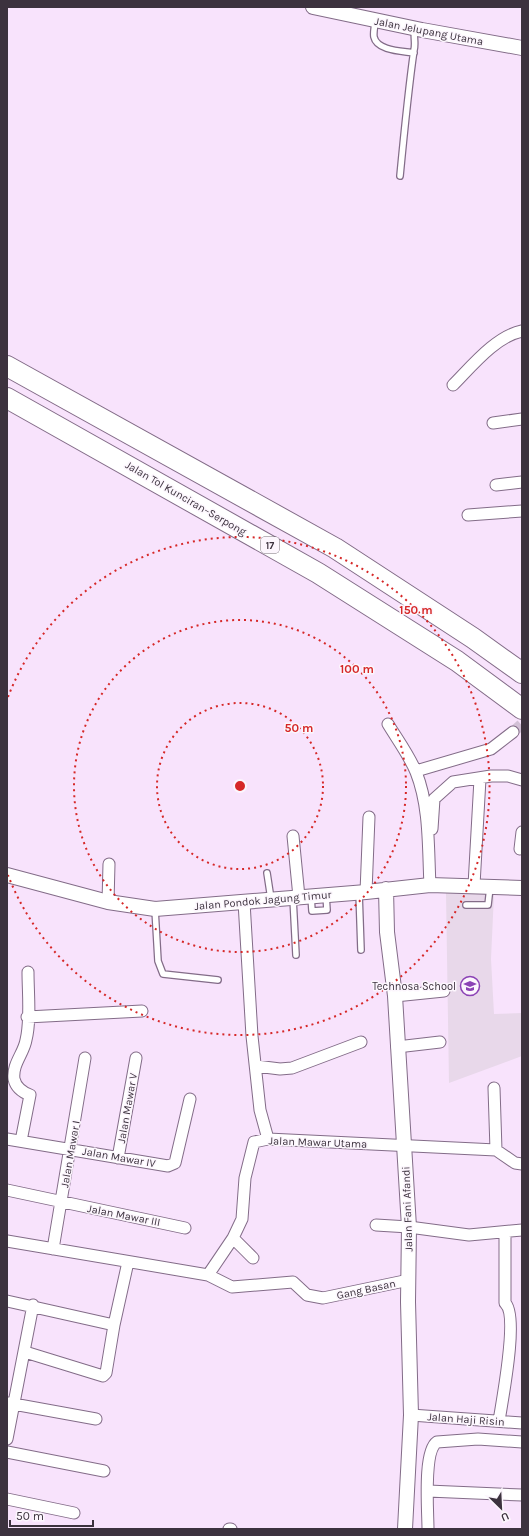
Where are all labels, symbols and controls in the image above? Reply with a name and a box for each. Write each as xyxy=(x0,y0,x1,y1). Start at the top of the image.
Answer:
street label: Jalan Jelupang Utama xyxy=(373,15,484,48)
street label: Jalan Tol Kunciran–Serpong xyxy=(123,458,249,539)
road number: 17 xyxy=(261,537,279,553)
text: 150 m xyxy=(399,603,433,617)
text: 100 m xyxy=(340,662,374,676)
text: 50 m xyxy=(285,721,314,735)
centre of rings xyxy=(233,779,247,793)
street label: Jalan Pondok Jagung Timur xyxy=(194,888,332,913)
school or university icon: Technosa School xyxy=(459,975,481,997)
place label: Technosa School xyxy=(372,980,456,993)
street label: Jalan Mawar V xyxy=(115,1072,140,1144)
street label: Jalan Mawar I xyxy=(58,1119,83,1189)
street label: Jalan Mawar Utama xyxy=(268,1134,367,1151)
street label: Jalan Mawar IV xyxy=(81,1145,157,1170)
street label: Jalan Fani Afandi xyxy=(400,1166,415,1252)
street label: Jalan Mawar III xyxy=(86,1202,162,1229)
street label: Gang Basan xyxy=(335,1277,397,1302)
street label: Jalan Haji Risin xyxy=(427,1410,505,1429)
north arrow xyxy=(481,1488,521,1528)
scale bar xyxy=(10,1502,93,1528)
text: 50 m xyxy=(16,1509,44,1523)
text: U xyxy=(499,1509,511,1524)

